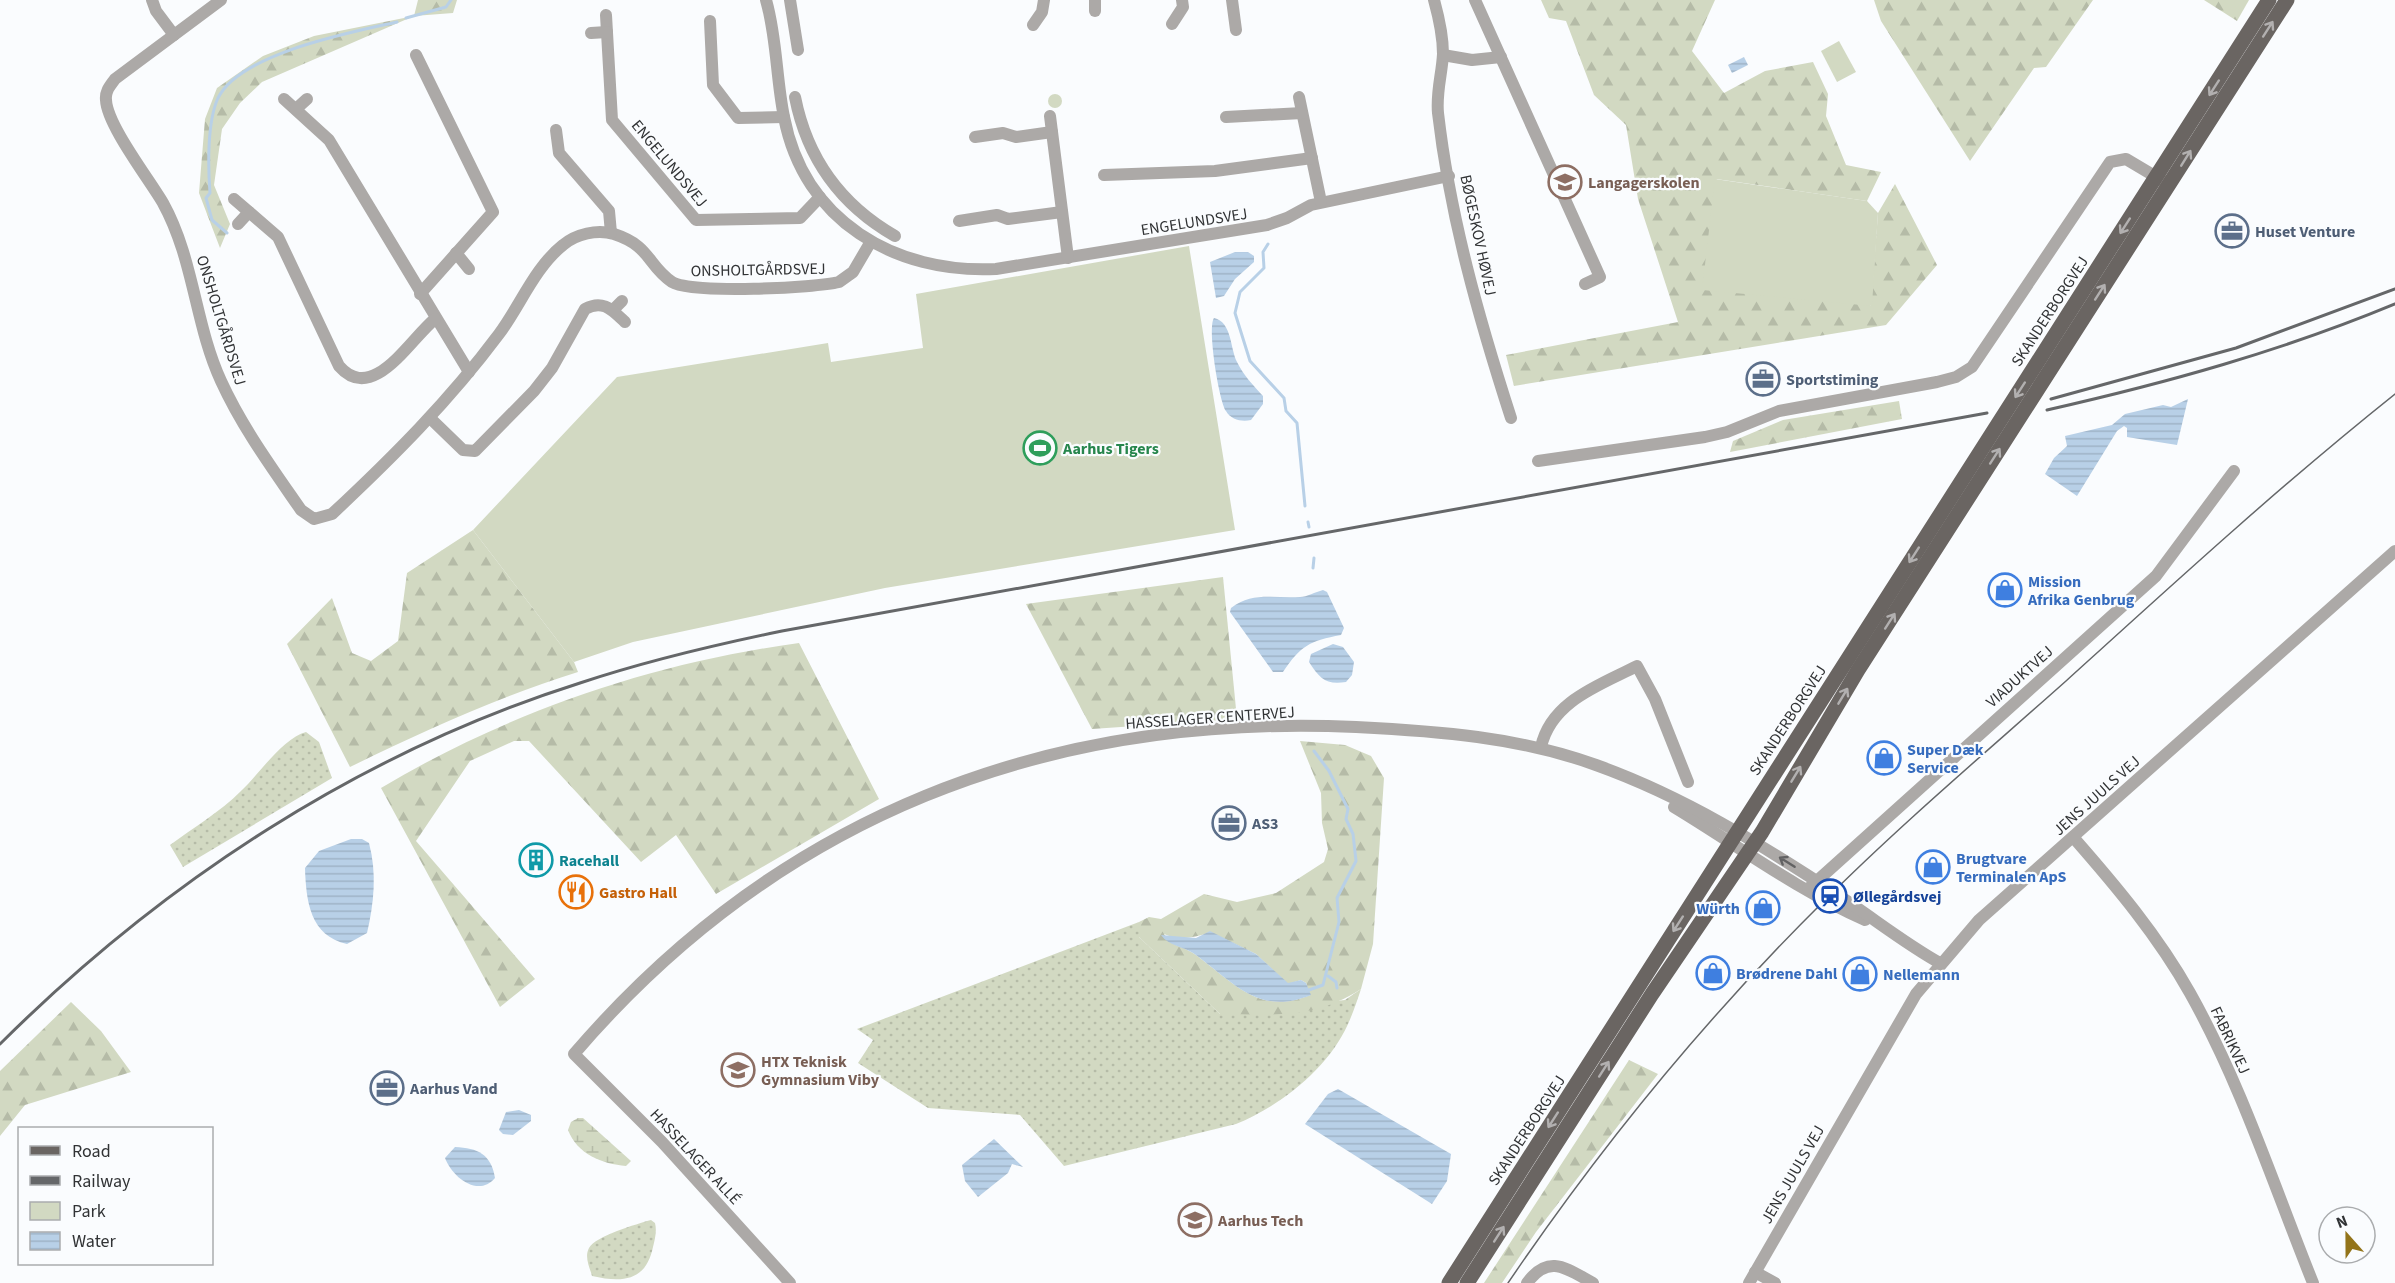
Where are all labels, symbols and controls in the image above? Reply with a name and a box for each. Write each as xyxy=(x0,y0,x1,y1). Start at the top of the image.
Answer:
one-way arrow xyxy=(2262,21,2275,38)
one-way arrow xyxy=(2207,79,2219,96)
street label: ENGELUNDSVEJ xyxy=(626,115,712,212)
one-way arrow xyxy=(2180,151,2192,167)
school or university icon: Langagerskolen xyxy=(1547,164,1583,200)
place label: Langagerskolen xyxy=(1588,172,1700,194)
street label: BØGESKOV HØVEJ xyxy=(1454,173,1502,298)
street label: ENGELUNDSVEJ xyxy=(1139,203,1249,241)
office icon: Huset Venture xyxy=(2214,213,2250,249)
one-way arrow xyxy=(2118,217,2130,234)
place label: Huset Venture xyxy=(2255,221,2355,243)
street label: SKANDERBORGVEJ xyxy=(2006,252,2094,371)
street label: ONSHOLTGÅRDSVEJ xyxy=(191,253,251,388)
street label: ONSHOLTGÅRDSVEJ xyxy=(690,258,826,282)
one-way arrow xyxy=(2094,284,2106,301)
office icon: Sportstiming xyxy=(1745,361,1781,397)
place label: Sportstiming xyxy=(1786,369,1879,391)
one-way arrow xyxy=(2013,382,2026,399)
sports icon: Aarhus Tigers xyxy=(1022,430,1058,466)
place label: Aarhus Tigers xyxy=(1062,438,1159,460)
one-way arrow xyxy=(1989,449,2001,465)
one-way arrow xyxy=(1908,546,1920,563)
place label: Mission Afrika Genbrug xyxy=(2027,571,2135,611)
shop icon: Mission Afrika Genbrug xyxy=(1987,572,2023,608)
one-way arrow xyxy=(1884,613,1896,630)
street label: VIADUKTVEJ xyxy=(1981,641,2058,713)
street label: SKANDERBORGVEJ xyxy=(1744,661,1832,780)
one-way arrow xyxy=(1837,688,1849,705)
street label: HASSELAGER CENTERVEJ xyxy=(1125,701,1296,735)
place label: Super Dæk Service xyxy=(1907,739,1984,779)
shop icon: Super Dæk Service xyxy=(1866,740,1902,776)
street label: JENS JUULS VEJ xyxy=(2048,751,2145,841)
one-way arrow xyxy=(1791,766,1803,783)
office icon: AS3 xyxy=(1211,805,1247,841)
place label: AS3 xyxy=(1251,813,1279,835)
building icon: Racehall xyxy=(518,842,554,878)
place label: Brugtvare Terminalen ApS xyxy=(1956,848,2067,888)
shop icon: Brugtvare Terminalen ApS xyxy=(1915,849,1951,885)
place label: Racehall xyxy=(559,850,620,872)
one-way arrow xyxy=(1779,856,1796,868)
restaurant icon: Gastro Hall xyxy=(558,874,594,910)
station icon: Øllegårdsvej xyxy=(1812,878,1848,914)
place label: Gastro Hall xyxy=(599,882,678,904)
place label: Øllegårdsvej xyxy=(1853,886,1941,908)
shop icon: Würth xyxy=(1745,890,1781,926)
place label: Würth xyxy=(1696,898,1740,920)
one-way arrow xyxy=(1672,915,1684,932)
shop icon: Brødrene Dahl xyxy=(1695,955,1731,991)
shop icon: Nellemann xyxy=(1842,956,1878,992)
place label: Brødrene Dahl xyxy=(1736,963,1838,985)
place label: Nellemann xyxy=(1883,964,1960,986)
street label: FABRIKVEJ xyxy=(2205,1003,2255,1078)
place label: HTX Teknisk Gymnasium Viby xyxy=(761,1051,880,1091)
school or university icon: HTX Teknisk Gymnasium Viby xyxy=(720,1052,756,1088)
one-way arrow xyxy=(1598,1061,1610,1078)
office icon: Aarhus Vand xyxy=(369,1070,405,1106)
street label: SKANDERBORGVEJ xyxy=(1483,1071,1571,1190)
place label: Aarhus Vand xyxy=(409,1078,498,1100)
street label: HASSELAGER ALLÉ xyxy=(645,1104,746,1210)
one-way arrow xyxy=(1547,1111,1559,1128)
street label: JENS JUULS VEJ xyxy=(1756,1121,1830,1228)
legend xyxy=(18,1127,213,1265)
text: Road xyxy=(72,1139,111,1164)
text: Railway xyxy=(72,1169,131,1194)
text: Park xyxy=(72,1199,106,1224)
school or university icon: Aarhus Tech xyxy=(1177,1202,1213,1238)
north arrow xyxy=(2317,1205,2377,1265)
place label: Aarhus Tech xyxy=(1217,1210,1303,1232)
text: N xyxy=(2333,1210,2351,1234)
one-way arrow xyxy=(1493,1226,1505,1243)
text: Water xyxy=(72,1229,116,1254)

